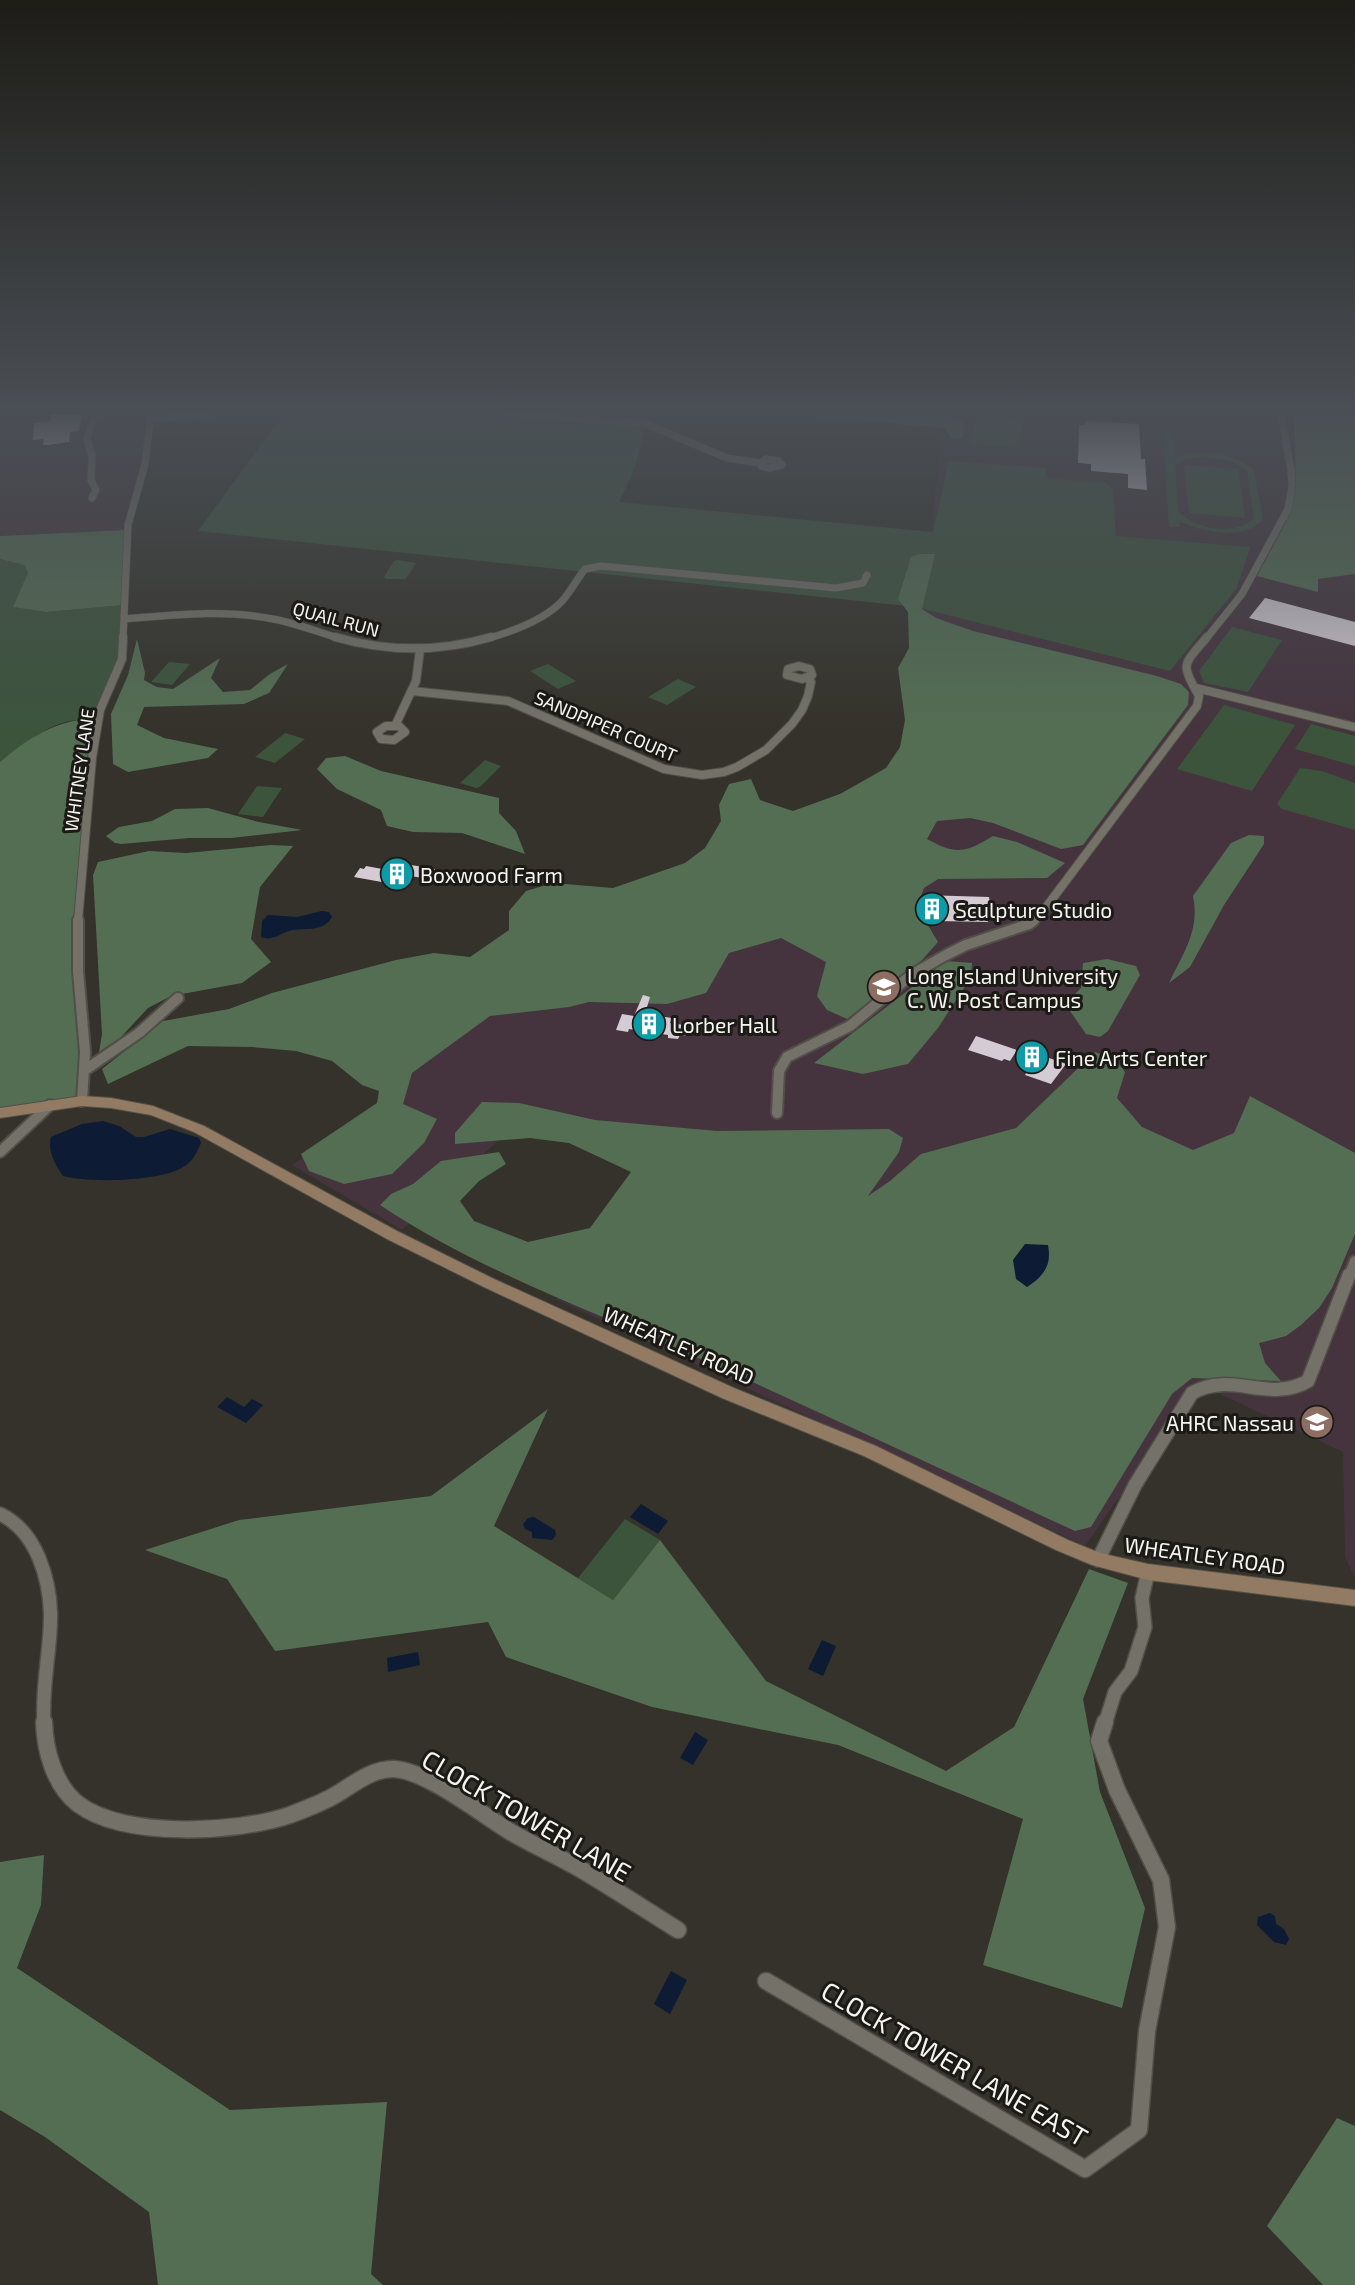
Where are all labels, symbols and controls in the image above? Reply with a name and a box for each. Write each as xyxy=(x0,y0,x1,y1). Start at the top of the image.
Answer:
street label: QUAIL RUN xyxy=(290,597,382,641)
street label: SANDPIPER COURT xyxy=(531,686,681,766)
street label: WHITNEY LANE xyxy=(59,707,99,833)
building icon: Boxwood Farm xyxy=(379,856,415,892)
place label: Boxwood Farm xyxy=(420,862,563,887)
building icon: Sculpture Studio xyxy=(914,891,950,927)
place label: Sculpture Studio xyxy=(955,897,1112,922)
place label: Long Island University C. W. Post Campus xyxy=(907,963,1118,1012)
school or university icon: Long Island University C. W. Post Campus xyxy=(866,969,902,1005)
building icon: Lorber Hall xyxy=(631,1006,667,1042)
place label: Lorber Hall xyxy=(672,1012,778,1037)
building icon: Fine Arts Center xyxy=(1014,1039,1050,1075)
place label: Fine Arts Center xyxy=(1055,1045,1208,1070)
street label: WHEATLEY ROAD xyxy=(600,1301,758,1389)
school or university icon: AHRC Nassau xyxy=(1299,1404,1335,1440)
place label: AHRC Nassau xyxy=(1166,1410,1294,1435)
street label: WHEATLEY ROAD xyxy=(1123,1531,1287,1579)
street label: CLOCK TOWER LANE xyxy=(417,1743,637,1887)
street label: CLOCK TOWER LANE EAST xyxy=(816,1974,1094,2152)

